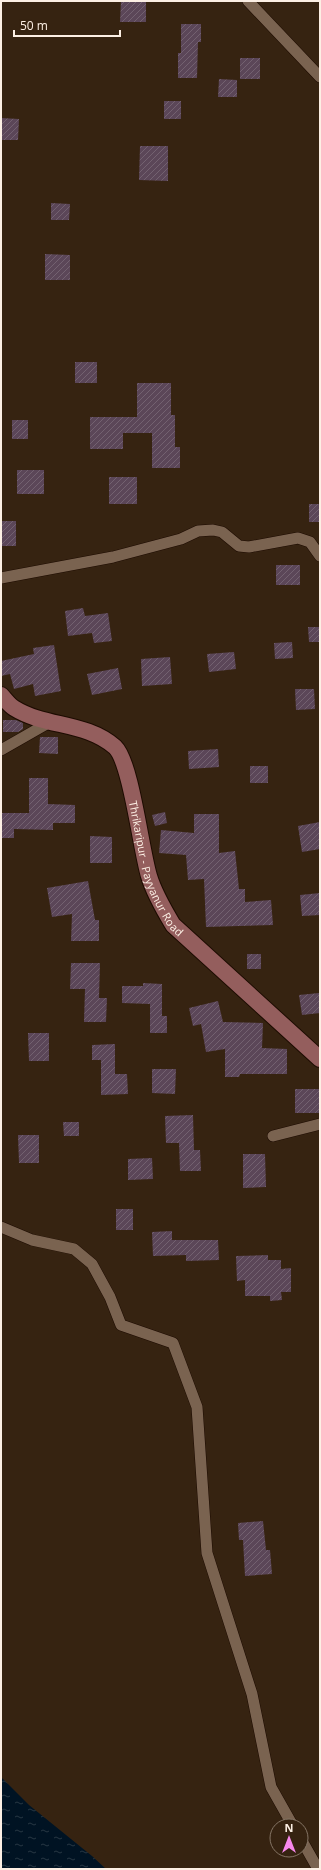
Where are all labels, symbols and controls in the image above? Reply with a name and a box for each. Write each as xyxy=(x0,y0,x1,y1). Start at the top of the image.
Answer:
scale bar xyxy=(14,12,120,38)
text: 50 m xyxy=(20,17,48,34)
street label: Thrikaripur - Payyanur Road xyxy=(126,799,187,939)
north arrow xyxy=(269,1818,309,1858)
text: N xyxy=(285,1820,293,1835)

